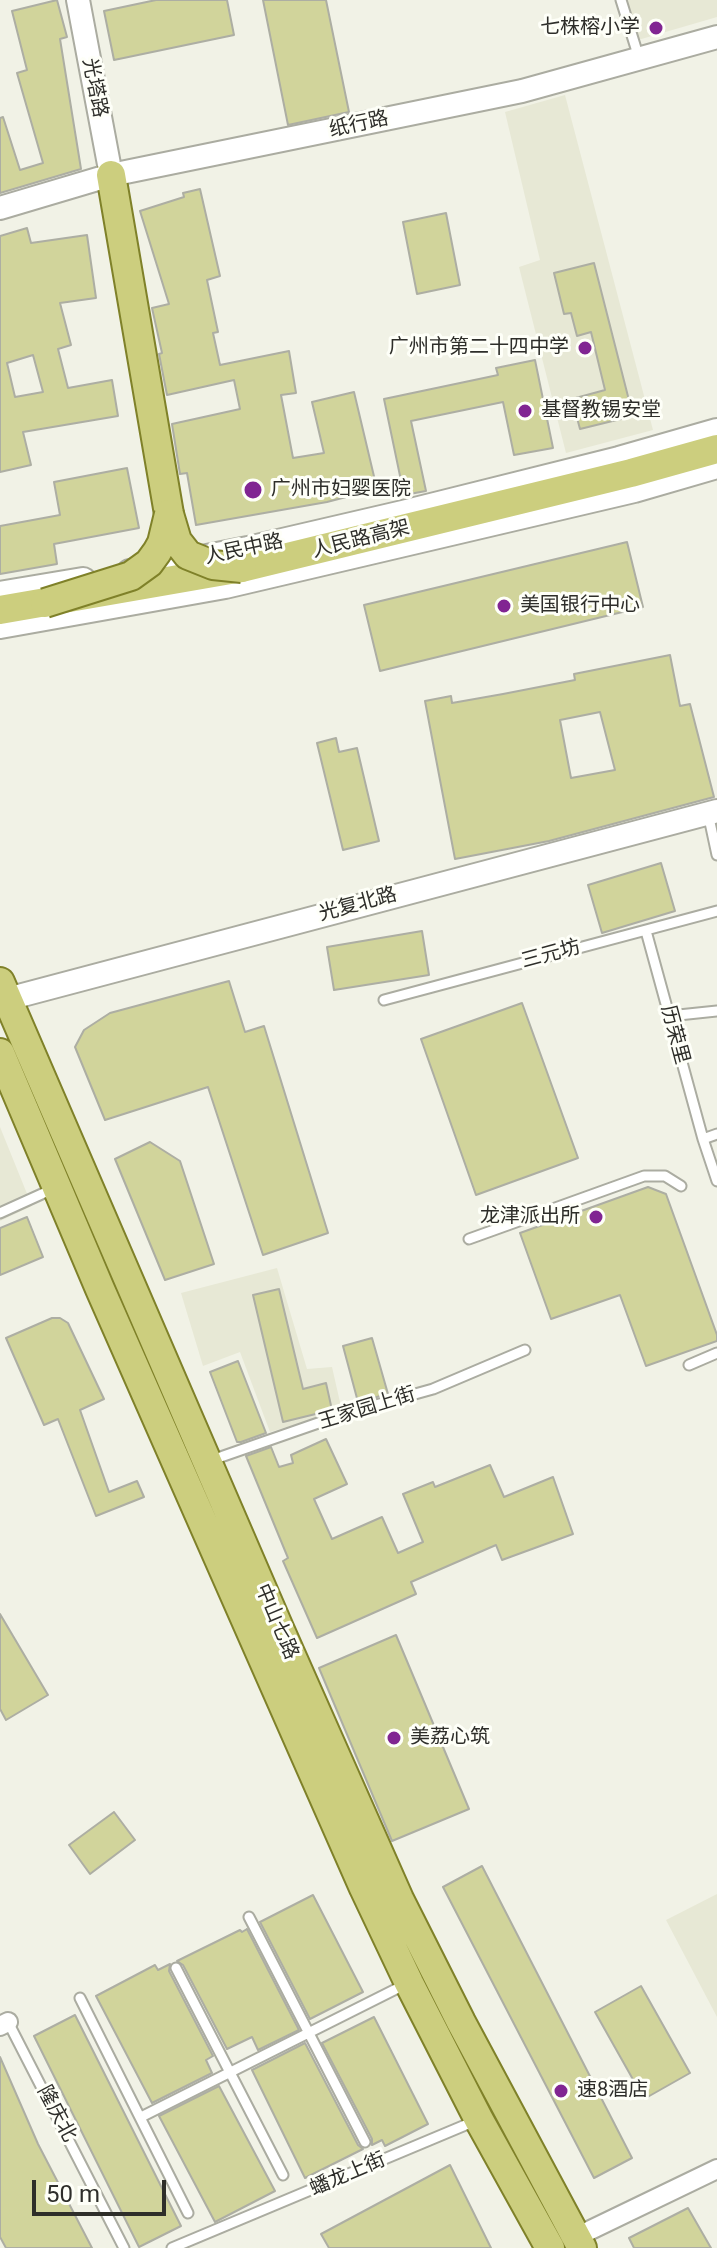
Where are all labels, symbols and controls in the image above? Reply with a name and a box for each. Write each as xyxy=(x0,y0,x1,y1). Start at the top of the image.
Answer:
place label: 七株榕小学 xyxy=(540,16,640,40)
marker: 七株榕小学 xyxy=(647,19,665,37)
street label: 光塔路 xyxy=(76,56,112,120)
street label: 纸行路 xyxy=(327,107,391,143)
place label: 广州市第二十四中学 xyxy=(389,336,569,360)
marker: 广州市第二十四中学 xyxy=(576,339,594,357)
place label: 基督教锡安堂 xyxy=(541,399,661,423)
marker: 基督教锡安堂 xyxy=(516,402,534,420)
place label: 广州市妇婴医院 xyxy=(271,478,411,502)
marker: 广州市妇婴医院 xyxy=(242,479,264,501)
street label: 人民路高架 xyxy=(310,516,412,564)
street label: 人民中路 xyxy=(202,530,286,570)
place label: 美国银行中心 xyxy=(520,594,640,618)
marker: 美国银行中心 xyxy=(495,597,513,615)
street label: 光复北路 xyxy=(316,883,400,927)
street label: 三元坊 xyxy=(519,936,583,974)
street label: 历荣里 xyxy=(655,1003,693,1067)
place label: 龙津派出所 xyxy=(480,1205,580,1229)
marker: 龙津派出所 xyxy=(587,1208,605,1226)
street label: 王家园上街 xyxy=(316,1383,418,1435)
street label: 中山七路 xyxy=(249,1580,303,1664)
place label: 美荔心筑 xyxy=(410,1726,490,1750)
marker: 美荔心筑 xyxy=(385,1729,403,1747)
place label: 速8酒店 xyxy=(577,2079,648,2103)
street label: 隆庆北 xyxy=(31,2082,81,2146)
marker: 速8酒店 xyxy=(552,2082,570,2100)
street label: 蟠龙上街 xyxy=(306,2148,390,2202)
scale bar xyxy=(36,2164,170,2214)
text: 50 m xyxy=(46,2180,100,2208)

